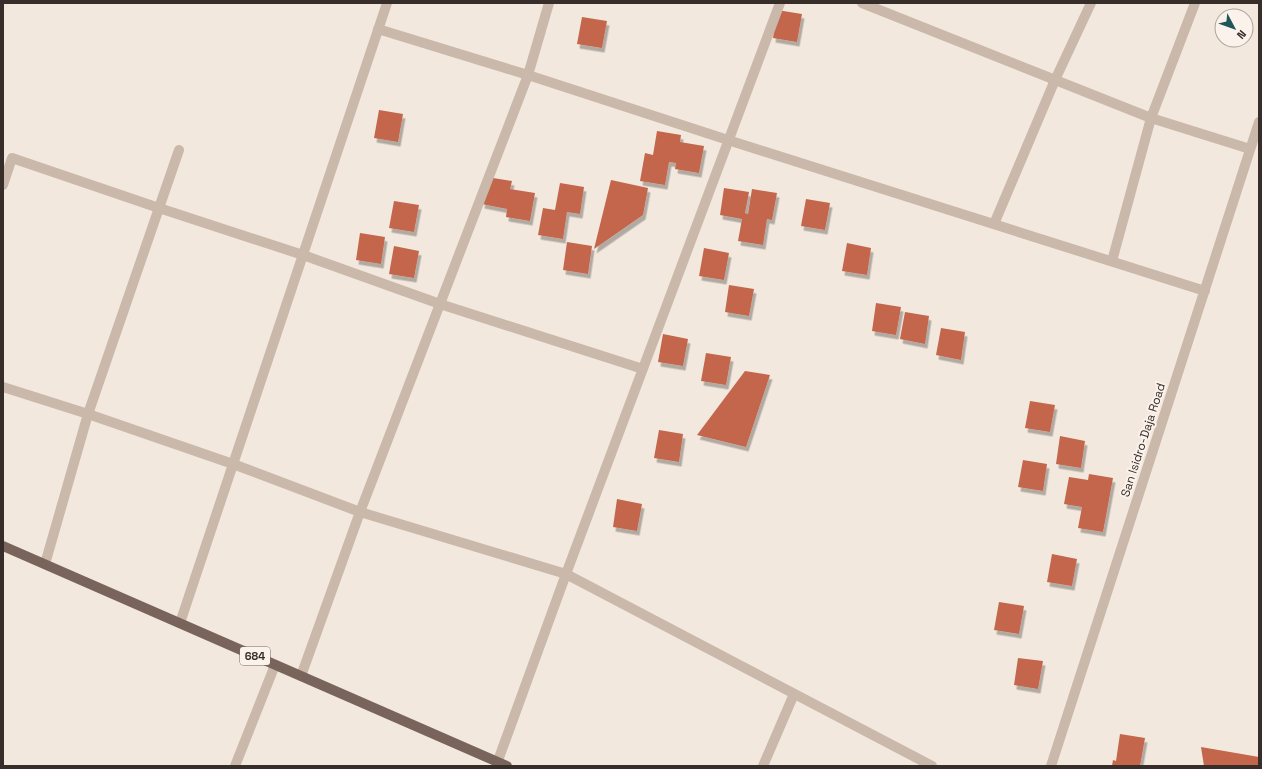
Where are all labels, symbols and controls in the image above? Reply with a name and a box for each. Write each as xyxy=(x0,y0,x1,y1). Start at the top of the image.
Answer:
north arrow xyxy=(1214,8,1254,48)
text: N xyxy=(1234,27,1249,42)
street label: San Isidro-Daja Road xyxy=(1117,381,1169,499)
road number: 684 xyxy=(240,647,270,665)

